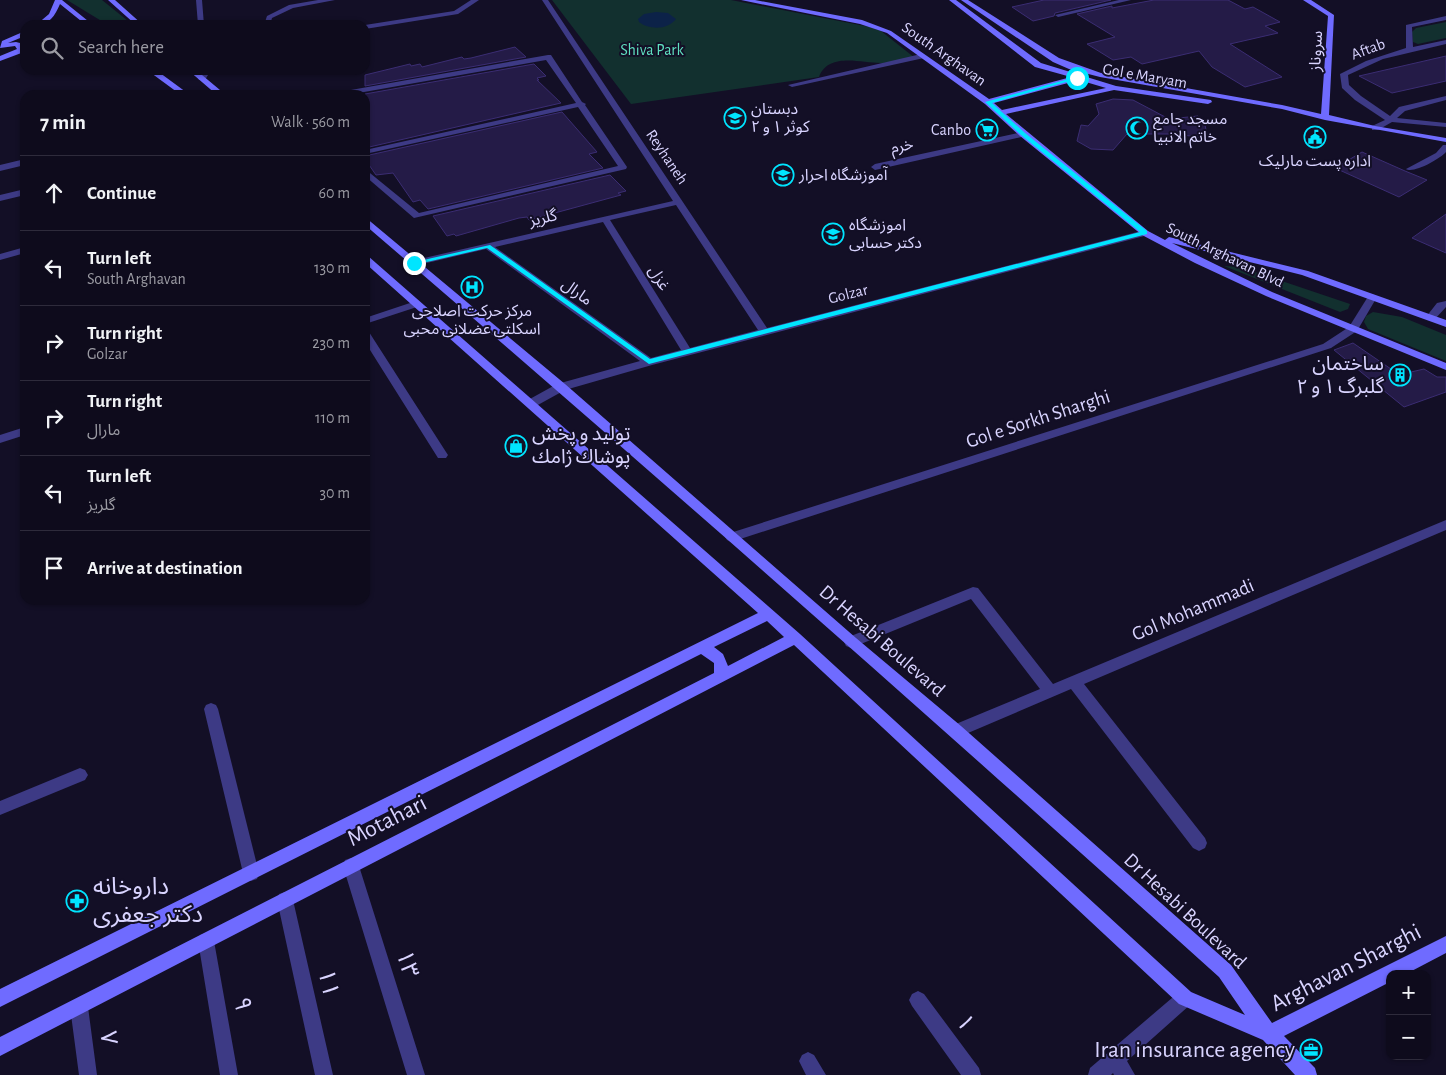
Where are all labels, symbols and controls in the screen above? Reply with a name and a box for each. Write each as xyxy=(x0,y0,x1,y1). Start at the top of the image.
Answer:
street label: South Arghavan xyxy=(899,19,989,89)
search box xyxy=(20,20,370,75)
street label: سروناز xyxy=(1307,30,1326,73)
icon: search xyxy=(38,34,66,62)
street label: Aftab xyxy=(1349,36,1387,62)
text: Search here xyxy=(78,38,164,57)
park label: Shiva Park xyxy=(620,42,685,58)
street label: Gol e Maryam xyxy=(1101,61,1188,92)
route start xyxy=(1066,67,1089,90)
place label: دبستان کوثر ۱ و ۲ xyxy=(751,101,810,136)
school or university icon: دبستان کوثر ۱ و ۲ xyxy=(723,106,747,130)
place label: مسجد جامع خاتم الانبیا xyxy=(1153,111,1227,149)
text: 7 min xyxy=(40,112,86,133)
text: Walk · 560 m xyxy=(271,114,350,130)
mosque icon: مسجد جامع خاتم الانبیا xyxy=(1125,116,1149,140)
supermarket icon: Canbo xyxy=(975,118,999,142)
place label: Canbo xyxy=(931,122,971,138)
public building icon: اداره پست مارلیک xyxy=(1303,125,1327,149)
street label: Reyhaneh xyxy=(642,127,691,188)
street label: خرم xyxy=(889,136,916,160)
place label: اداره پست مارلیک xyxy=(1259,153,1371,171)
school or university icon: آموزشگاه احرار xyxy=(771,163,795,187)
place label: آموزشگاه احرار xyxy=(798,166,889,184)
icon: ahead xyxy=(40,179,68,207)
text: Continue xyxy=(87,184,156,203)
text: 60 m xyxy=(319,185,350,201)
street label: گلریز xyxy=(526,206,559,230)
place label: اموزشگاه دکتر حسابی xyxy=(849,216,922,252)
street label: South Arghavan Blvd xyxy=(1164,220,1286,290)
school or university icon: اموزشگاه دکتر حسابی xyxy=(821,222,845,246)
text: Turn left xyxy=(87,249,151,268)
route end xyxy=(403,252,426,275)
icon: left xyxy=(40,254,68,282)
text: 130 m xyxy=(314,260,350,276)
street label: غزل xyxy=(644,263,673,294)
text: South Arghavan xyxy=(87,271,186,287)
hospital icon: مرکز حرکت اصلاحی اسکلتی عضلانی محبی xyxy=(460,275,484,299)
street label: مارال xyxy=(558,276,595,310)
street label: Golzar xyxy=(827,281,870,307)
place label: مرکز حرکت اصلاحی اسکلتی عضلانی محبی xyxy=(403,303,541,338)
text: Turn right xyxy=(87,324,162,343)
icon: right xyxy=(40,329,68,357)
text: 230 m xyxy=(312,335,350,351)
text: Golzar xyxy=(87,346,127,362)
place label: ساختمان گلبرگ ۱ و ۲ xyxy=(1296,354,1385,398)
building icon: ساختمان گلبرگ ۱ و ۲ xyxy=(1388,363,1412,387)
street label: Gol e Sorkh Sharghi xyxy=(963,386,1113,452)
text: Turn right xyxy=(87,392,162,411)
icon: right xyxy=(40,404,68,432)
text: 110 m xyxy=(315,410,350,426)
text: مارال xyxy=(87,422,120,438)
place label: توليد و پخش پوشاك ژامك xyxy=(532,424,630,469)
shop icon: توليد و پخش پوشاك ژامك xyxy=(504,434,528,458)
text: Turn left xyxy=(87,467,151,486)
icon: left xyxy=(40,479,68,507)
text: 30 m xyxy=(320,485,350,501)
text: گلریز xyxy=(87,497,115,513)
icon: arrive xyxy=(40,554,68,582)
text: Arrive at destination xyxy=(87,559,243,578)
street label: Gol Mohammadi xyxy=(1129,575,1257,645)
street label: Dr Hesabi Boulevard xyxy=(815,581,949,701)
street label: Motahari xyxy=(343,791,431,851)
street label: Dr Hesabi Boulevard xyxy=(1120,849,1250,973)
place label: داروخانه دکتر جعفری xyxy=(93,875,203,928)
pharmacy icon: داروخانه دکتر جعفری xyxy=(65,889,89,913)
street label: Arghavan Sharghi xyxy=(1267,920,1425,1016)
street label: ۱۳ xyxy=(392,947,422,981)
street label: ۱۱ xyxy=(313,967,343,999)
map controls xyxy=(1386,970,1431,1060)
button: + xyxy=(1386,970,1431,1015)
street label: ۹ xyxy=(229,995,255,1013)
street label: ۱ xyxy=(951,1010,979,1036)
button: − xyxy=(1386,1015,1431,1060)
street label: ۷ xyxy=(95,1030,121,1047)
place label: Iran insurance agency xyxy=(1094,1038,1295,1062)
office icon: Iran insurance agency xyxy=(1299,1038,1323,1062)

